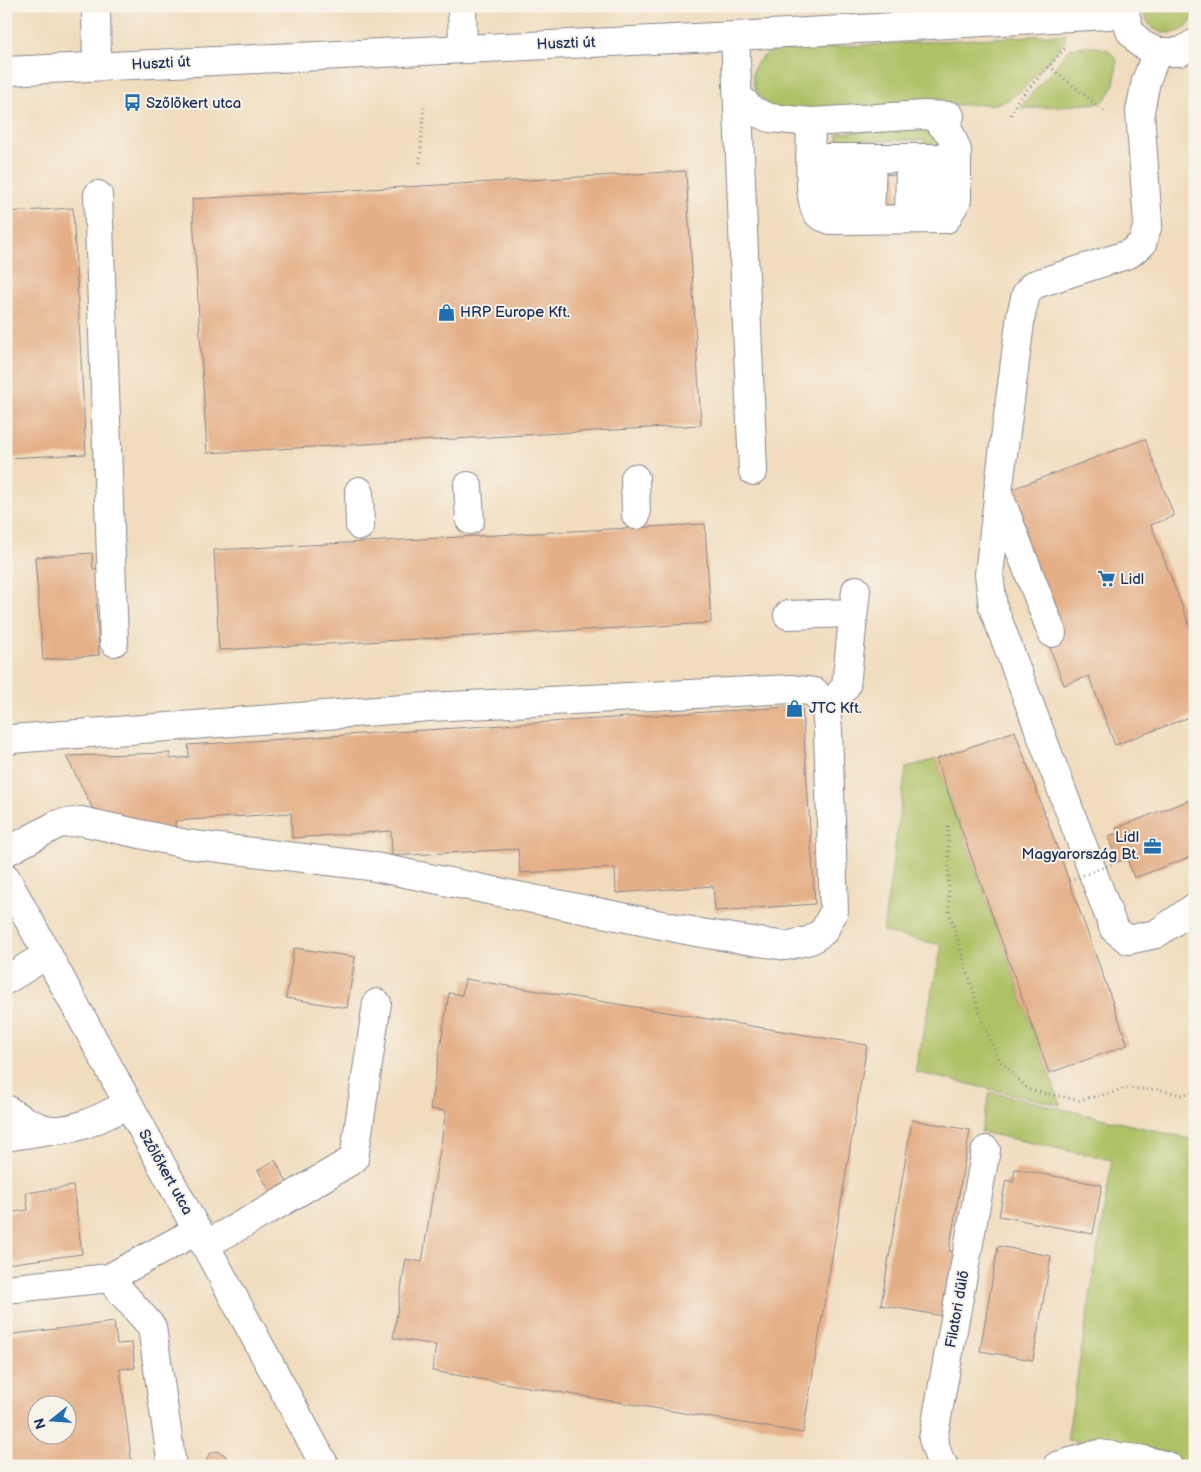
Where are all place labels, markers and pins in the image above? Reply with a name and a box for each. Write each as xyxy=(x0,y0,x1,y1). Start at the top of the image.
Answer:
bus stop icon: Szőlőkert utca xyxy=(122,93,142,113)
place label: Szőlőkert utca xyxy=(146,94,241,113)
shop icon: HRP Europe Kft. xyxy=(436,302,456,322)
place label: HRP Europe Kft. xyxy=(460,303,570,322)
supermarket icon: Lidl xyxy=(1096,569,1116,589)
place label: Lidl xyxy=(1120,570,1144,589)
shop icon: JTC Kft. xyxy=(785,698,805,718)
place label: JTC Kft. xyxy=(809,699,862,718)
place label: Lidl Magyarország Bt. xyxy=(1022,828,1139,864)
office icon: Lidl Magyarország Bt. xyxy=(1143,836,1163,856)

